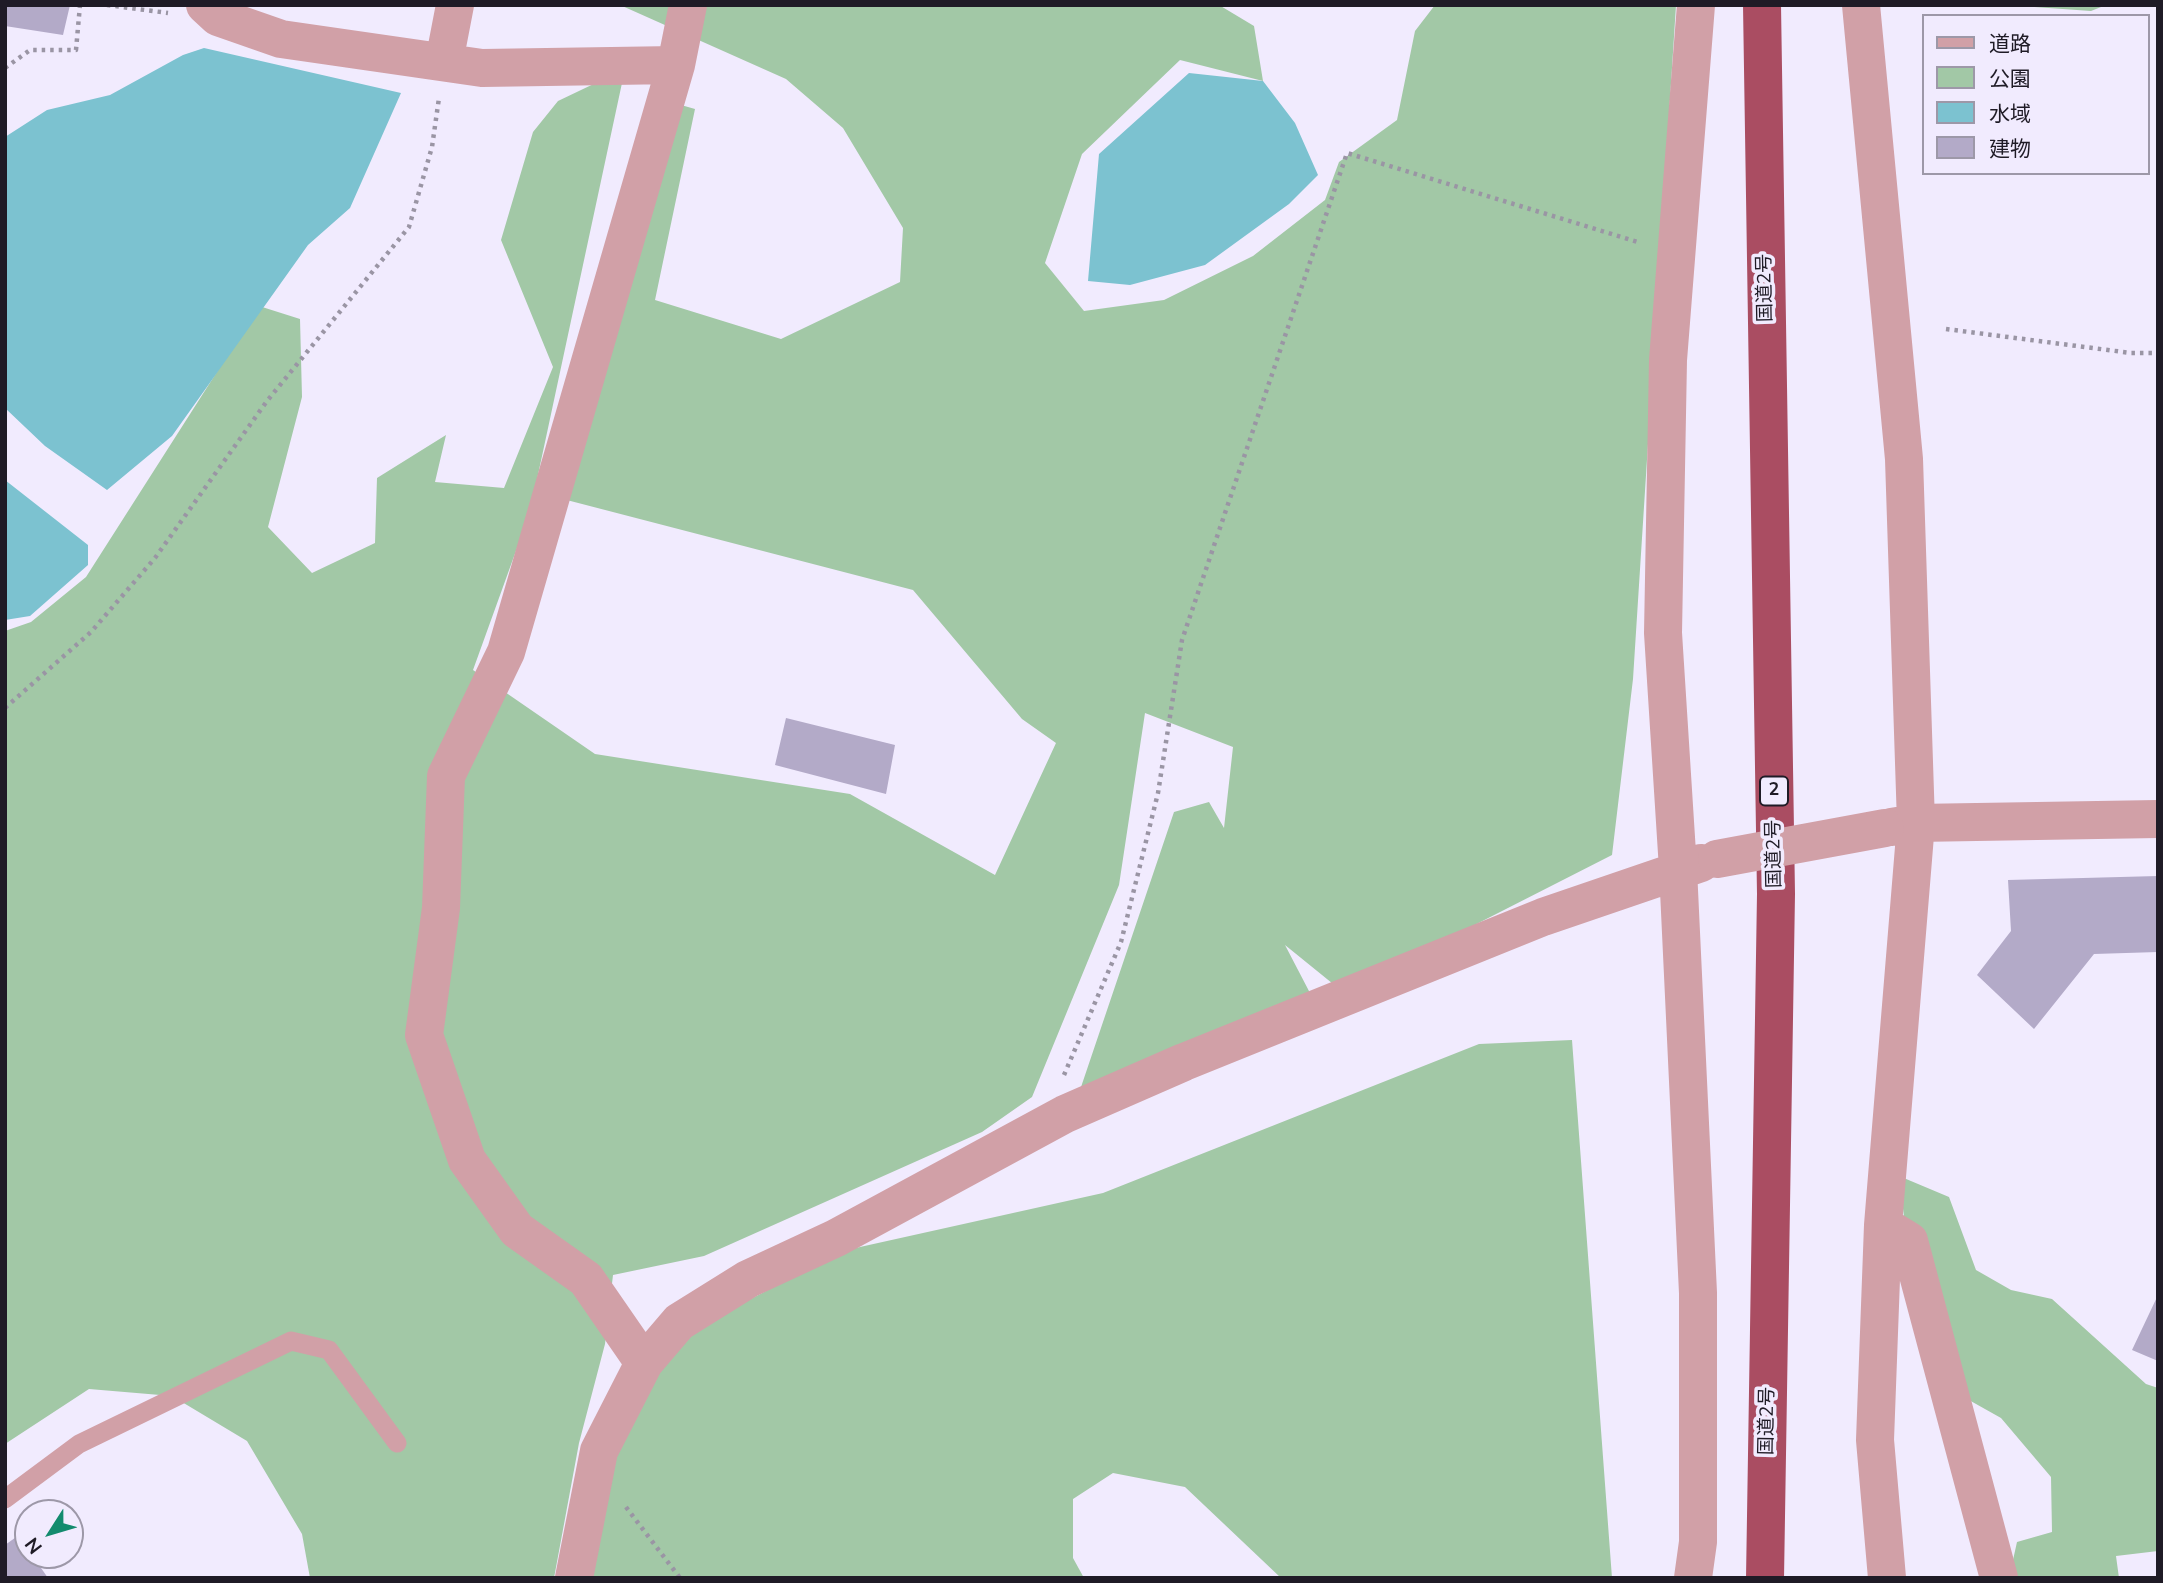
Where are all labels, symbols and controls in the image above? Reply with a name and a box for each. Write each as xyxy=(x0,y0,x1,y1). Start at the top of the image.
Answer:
legend xyxy=(1922,14,2149,175)
text: 道路 xyxy=(1989,30,2031,58)
text: 公園 xyxy=(1989,65,2031,93)
text: 水域 xyxy=(1989,100,2031,128)
text: 建物 xyxy=(1989,135,2031,163)
street label: 国道2号 xyxy=(1754,254,1778,322)
road number: 2 xyxy=(1760,776,1788,806)
street label: 国道2号 xyxy=(1763,820,1787,888)
street label: 国道2号 xyxy=(1756,1387,1780,1455)
north arrow xyxy=(14,1499,84,1569)
text: N xyxy=(19,1532,48,1559)

